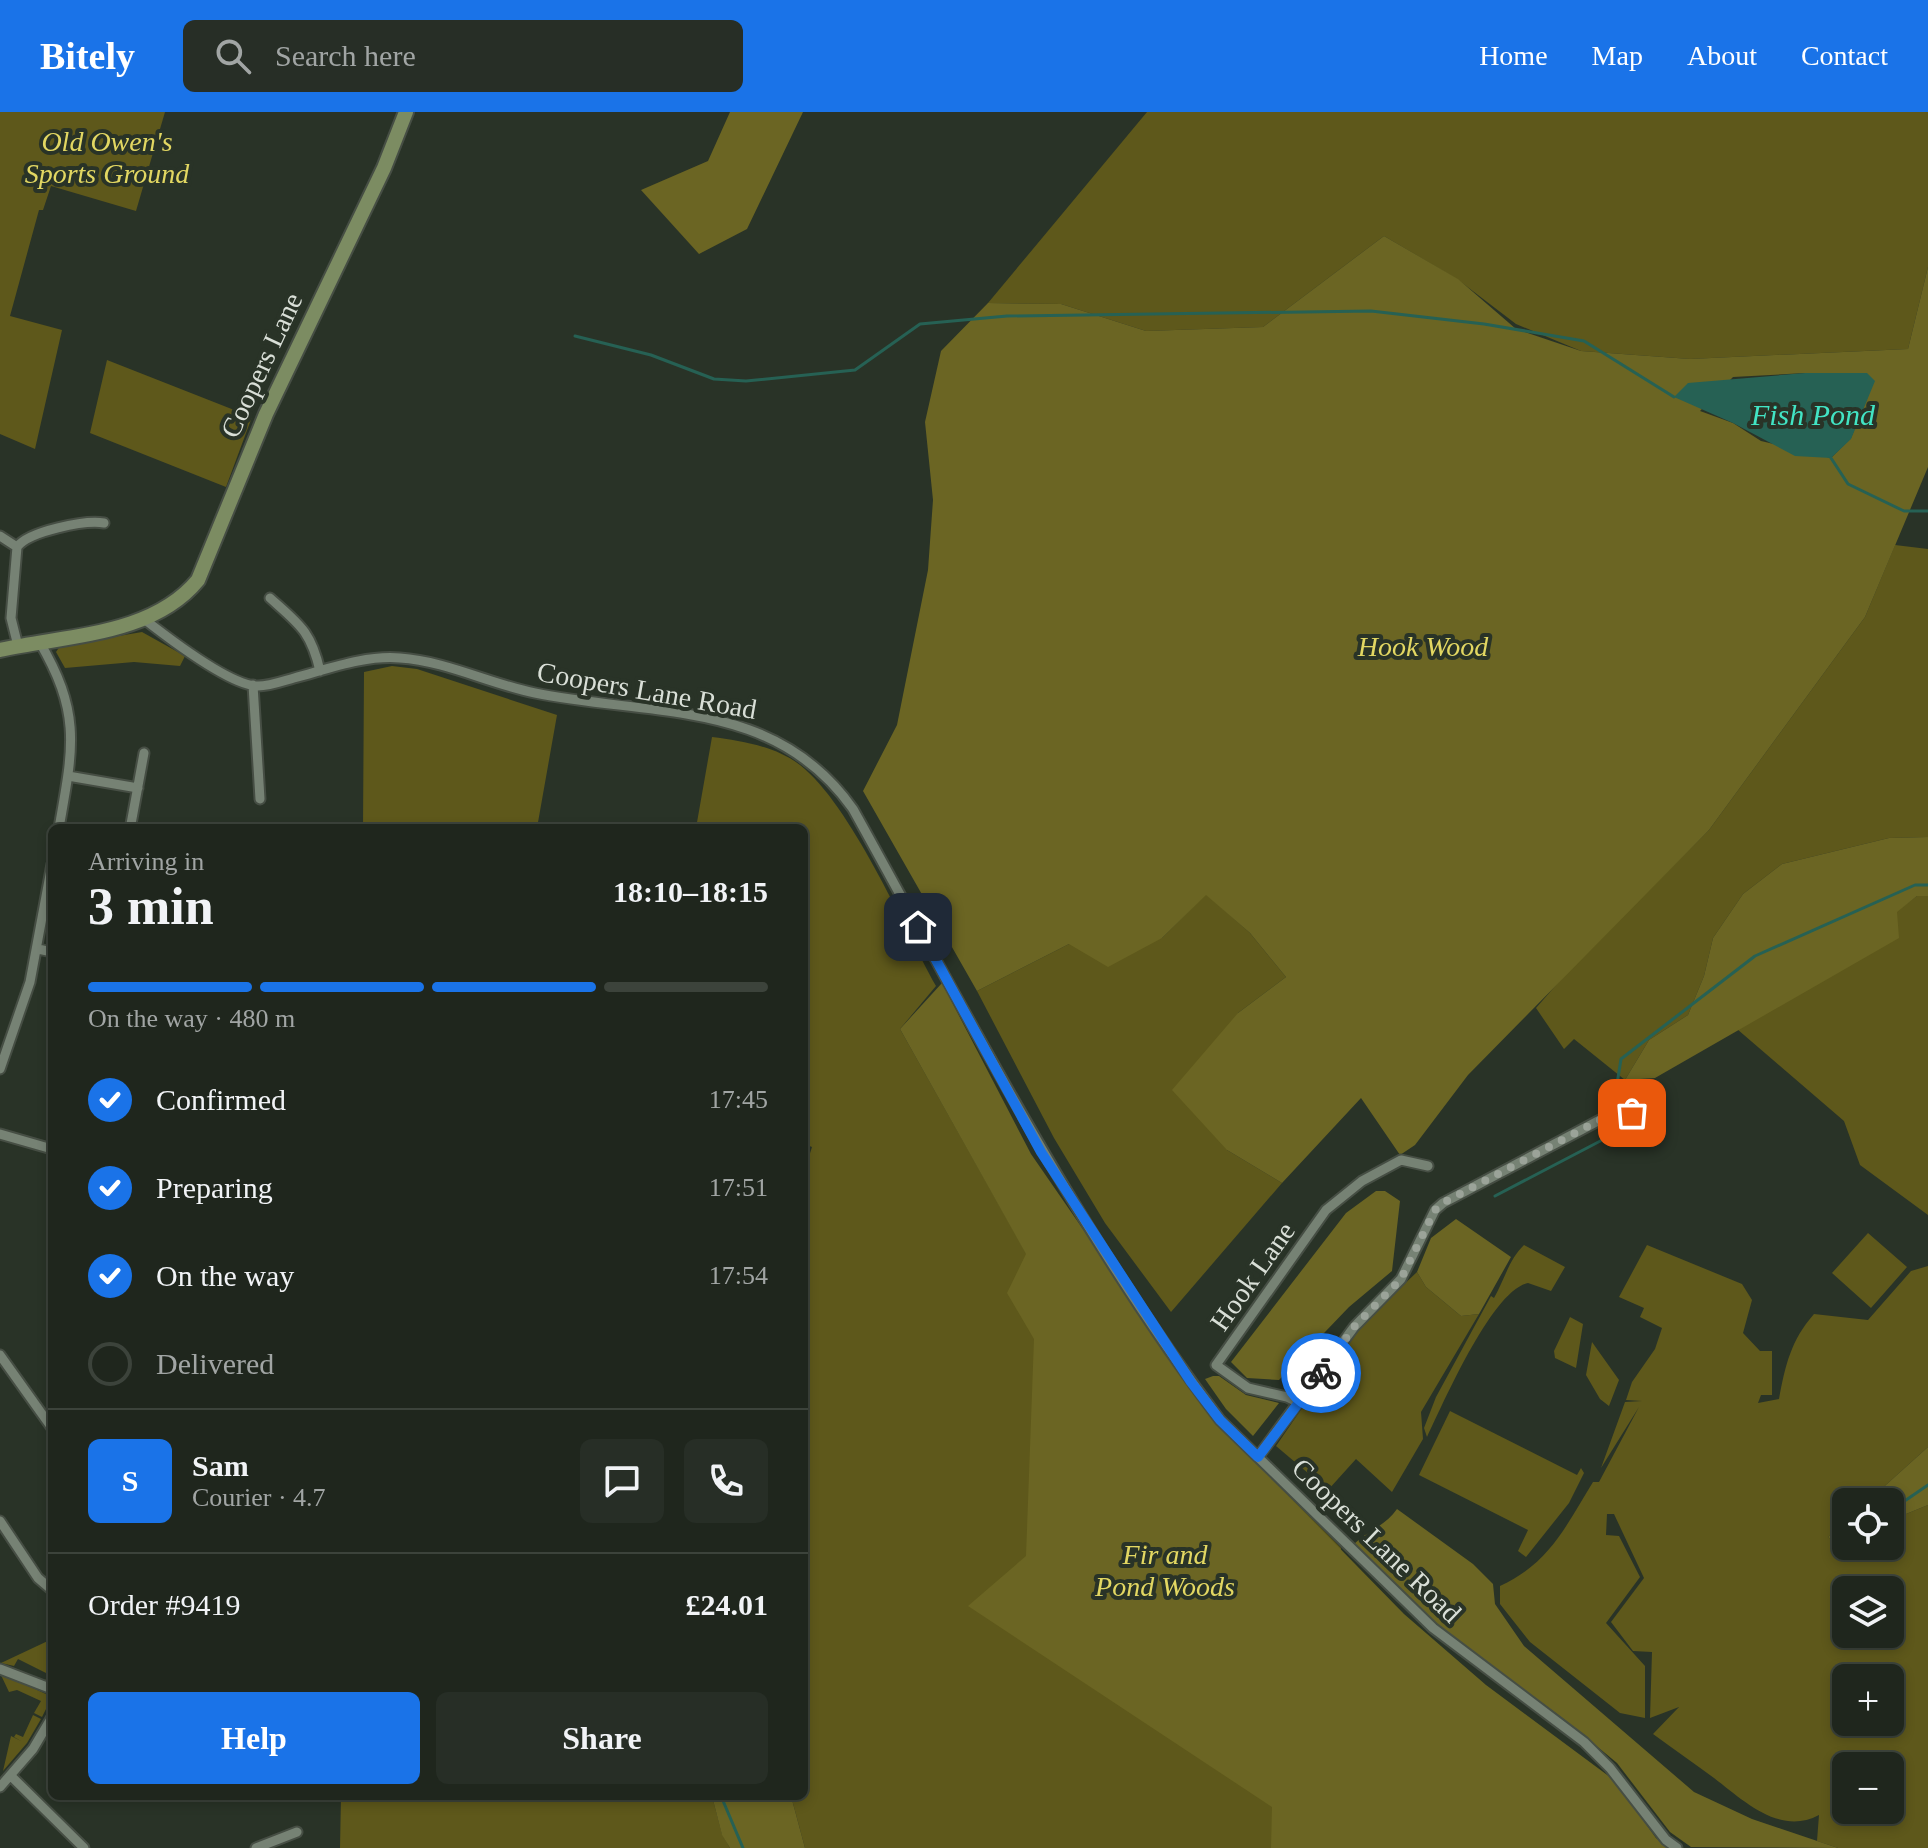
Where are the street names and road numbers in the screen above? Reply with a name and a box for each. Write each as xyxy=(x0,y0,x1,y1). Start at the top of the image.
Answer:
street label: Coopers Lane xyxy=(214,288,309,443)
street label: Coopers Lane Road xyxy=(535,656,759,725)
street label: Hook Lane xyxy=(1204,1216,1301,1336)
street label: Coopers Lane Road xyxy=(1286,1452,1467,1629)

